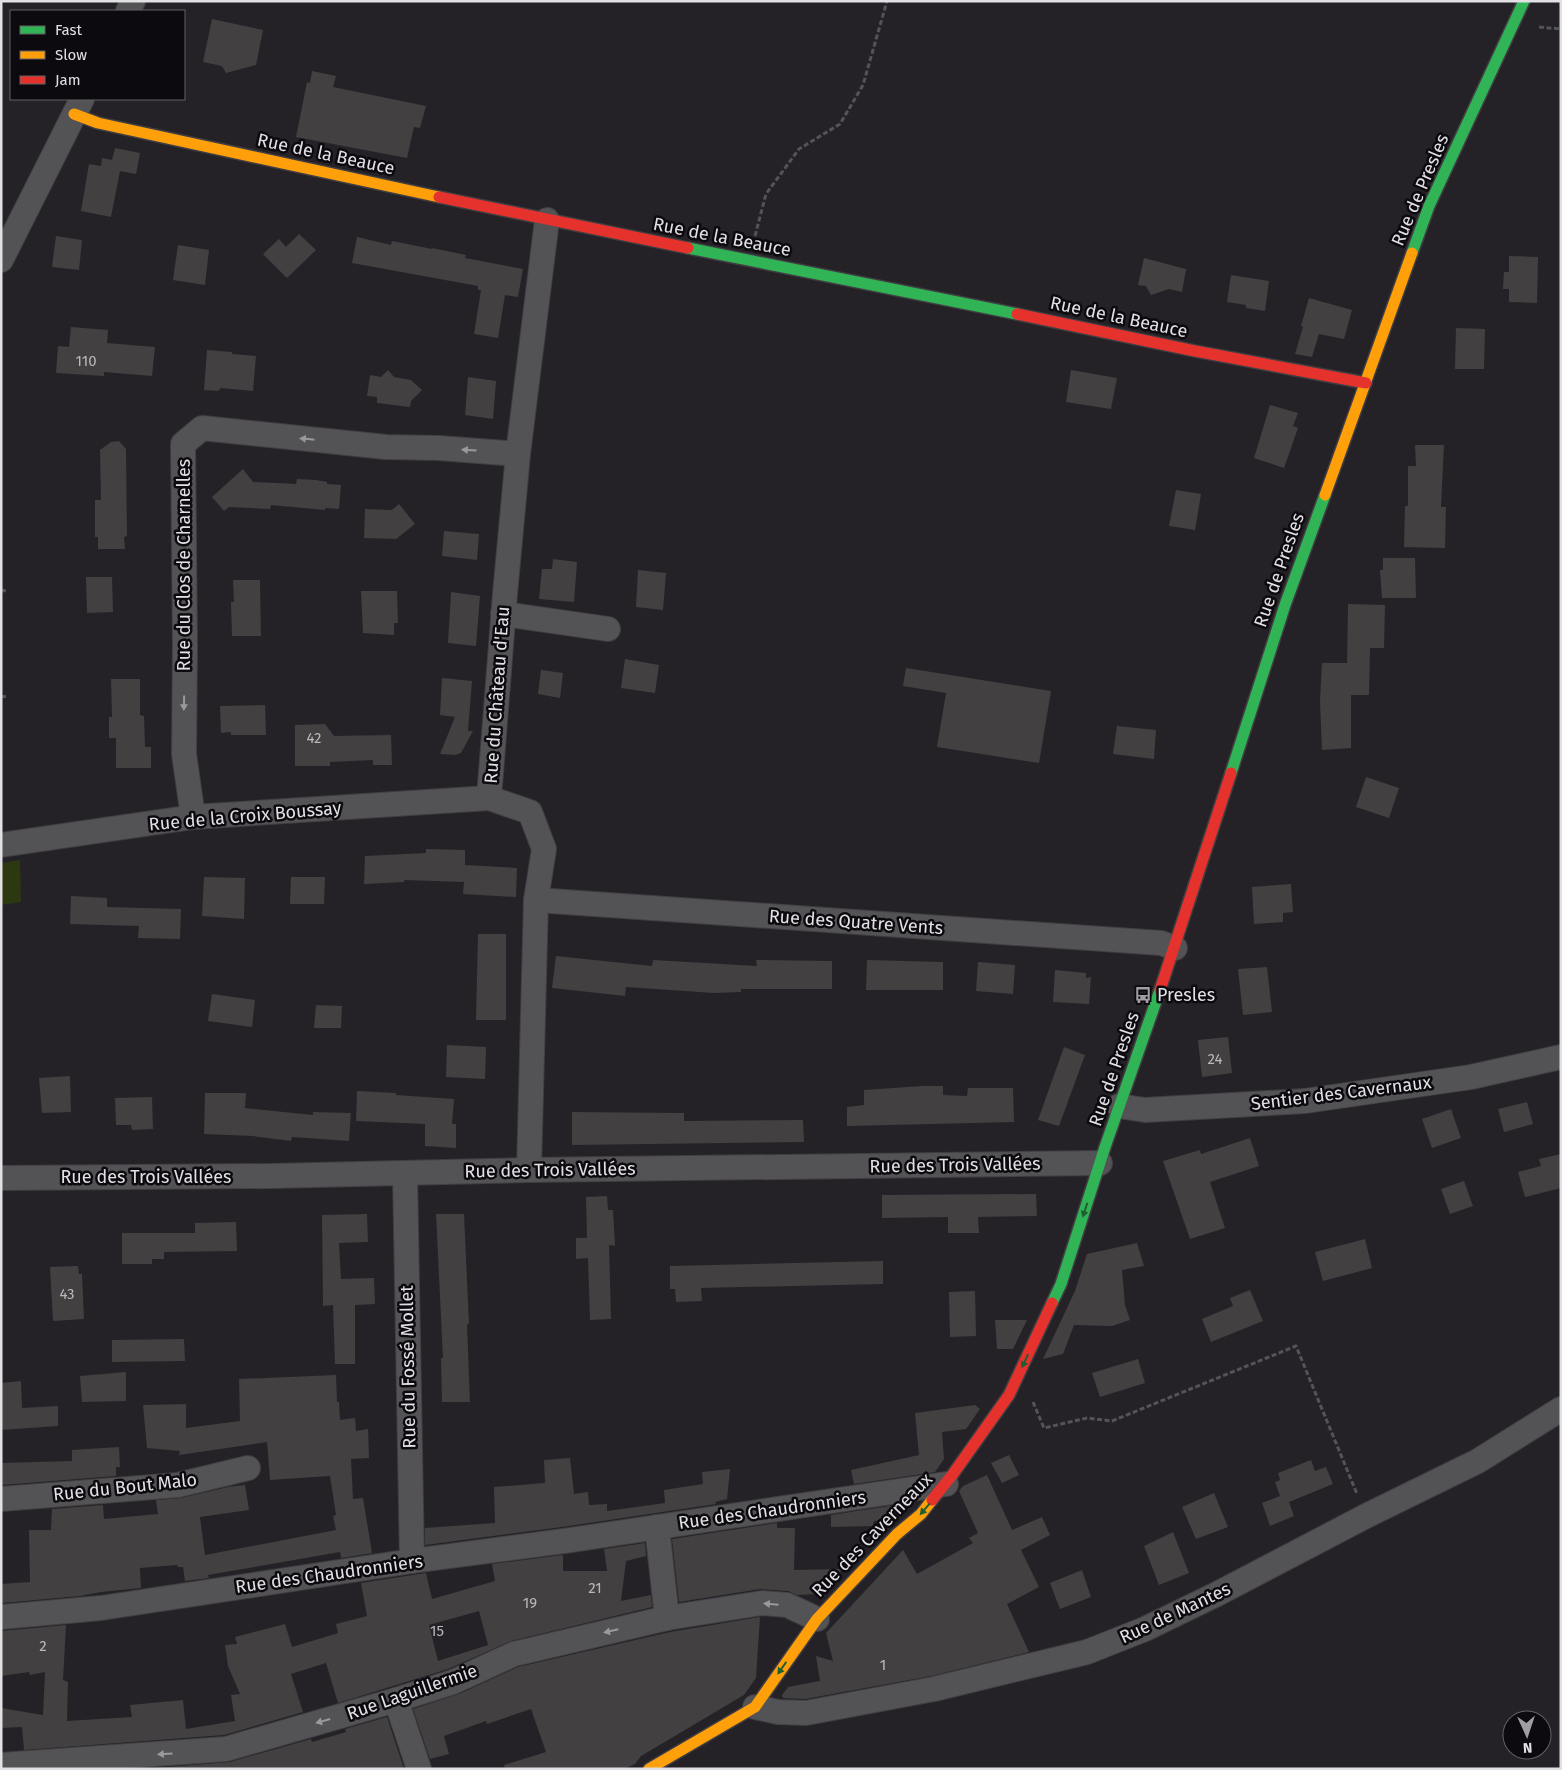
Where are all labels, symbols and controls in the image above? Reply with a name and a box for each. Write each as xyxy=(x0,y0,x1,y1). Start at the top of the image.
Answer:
legend xyxy=(10,10,185,100)
text: Fast xyxy=(55,21,82,39)
text: Slow xyxy=(55,46,87,64)
text: Jam xyxy=(55,71,81,89)
street label: Rue de la Beauce xyxy=(255,129,397,179)
street label: Rue de Presles xyxy=(1387,131,1453,249)
street label: Rue de la Beauce xyxy=(651,213,793,261)
street label: Rue de la Beauce xyxy=(1048,292,1190,342)
house number: 110 xyxy=(75,352,97,370)
one-way arrow xyxy=(299,435,315,443)
one-way arrow xyxy=(461,446,477,454)
street label: Rue du Clos de Charnelles xyxy=(173,459,195,671)
street label: Rue de Presles xyxy=(1249,510,1309,630)
street label: Rue du Château d'Eau xyxy=(480,606,514,784)
one-way arrow xyxy=(180,695,188,711)
house number: 42 xyxy=(306,729,322,747)
street label: Rue de la Croix Boussay xyxy=(148,797,342,835)
street label: Rue des Quatre Vents xyxy=(768,905,944,939)
place label: Presles xyxy=(1157,984,1215,1006)
bus stop icon: Presles xyxy=(1133,985,1153,1005)
street label: Rue de Presles xyxy=(1084,1009,1144,1129)
house number: 24 xyxy=(1207,1050,1223,1068)
street label: Sentier des Cavernaux xyxy=(1250,1071,1433,1115)
street label: Rue des Trois Vallées xyxy=(869,1153,1041,1177)
street label: Rue des Trois Vallées xyxy=(464,1158,636,1182)
street label: Rue des Trois Vallées xyxy=(60,1166,232,1188)
one-way arrow xyxy=(1080,1202,1088,1217)
house number: 43 xyxy=(59,1285,75,1303)
street label: Rue du Fossé Mollet xyxy=(396,1285,420,1449)
one-way arrow xyxy=(1021,1354,1029,1368)
street label: Rue des Caverneaux xyxy=(807,1468,937,1602)
street label: Rue du Bout Malo xyxy=(52,1469,198,1505)
street label: Rue des Chaudronniers xyxy=(677,1486,867,1534)
one-way arrow xyxy=(919,1503,931,1515)
street label: Rue des Chaudronniers xyxy=(234,1550,424,1598)
street label: Rue de Mantes xyxy=(1116,1578,1234,1648)
house number: 21 xyxy=(588,1579,602,1597)
house number: 19 xyxy=(523,1594,537,1612)
one-way arrow xyxy=(763,1600,779,1608)
house number: 15 xyxy=(430,1622,444,1640)
one-way arrow xyxy=(604,1627,619,1635)
house number: 2 xyxy=(39,1637,47,1655)
house number: 1 xyxy=(880,1656,886,1674)
street label: Rue Laguillermie xyxy=(344,1659,480,1725)
one-way arrow xyxy=(777,1662,787,1675)
north arrow xyxy=(1502,1710,1552,1760)
one-way arrow xyxy=(316,1717,331,1725)
text: N xyxy=(1523,1739,1533,1756)
one-way arrow xyxy=(157,1751,173,1759)

